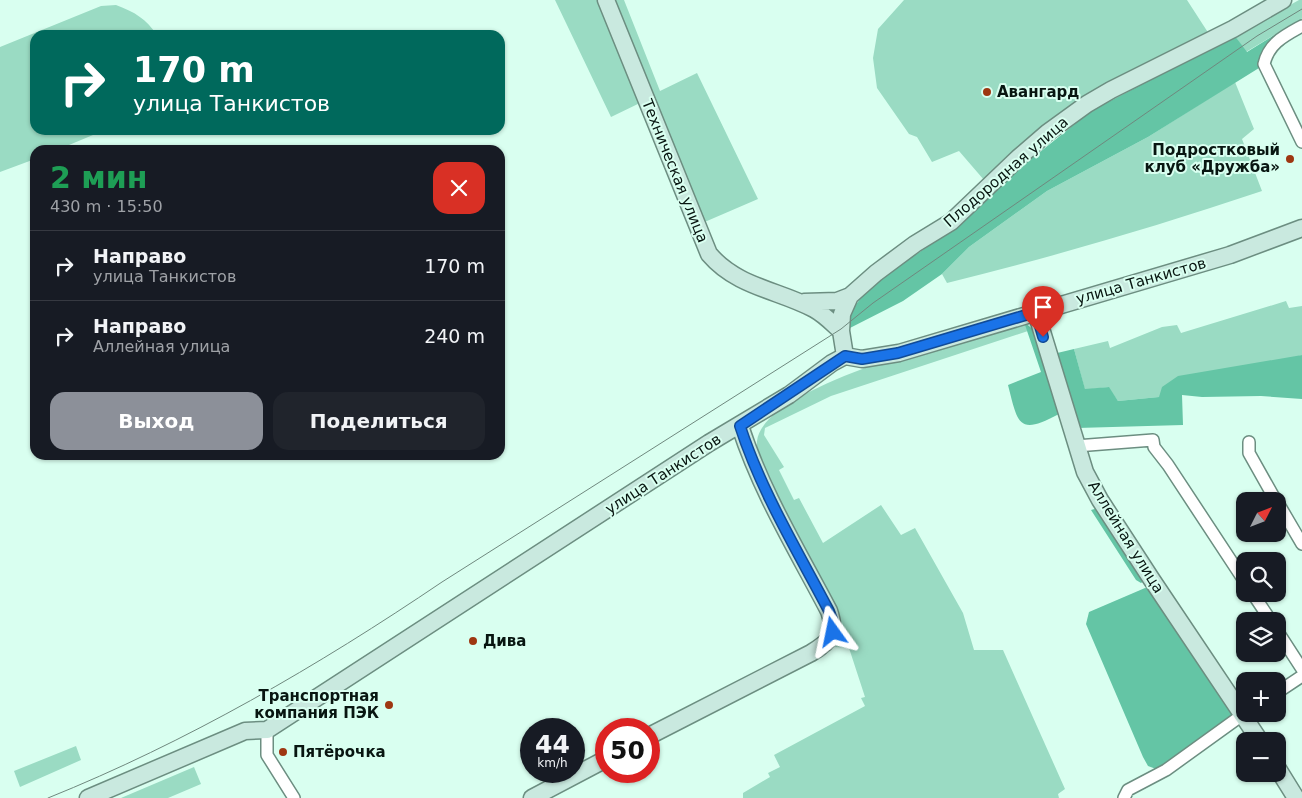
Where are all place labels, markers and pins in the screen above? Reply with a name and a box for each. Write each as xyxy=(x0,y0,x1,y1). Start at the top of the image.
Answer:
place label: Авангард xyxy=(997,83,1079,101)
marker: Авангард xyxy=(981,86,993,98)
place label: Подростковый клуб «Дружба» xyxy=(1145,141,1280,176)
marker: Подростковый клуб «Дружба» xyxy=(1284,153,1296,165)
pin xyxy=(1022,286,1064,337)
place label: Дива xyxy=(483,632,526,650)
marker: Дива xyxy=(467,635,479,647)
place label: Транспортная компания ПЭК xyxy=(254,687,380,722)
marker: Транспортная компания ПЭК xyxy=(383,699,395,711)
place label: Пятёрочка xyxy=(293,743,386,761)
marker: Пятёрочка xyxy=(277,746,289,758)

